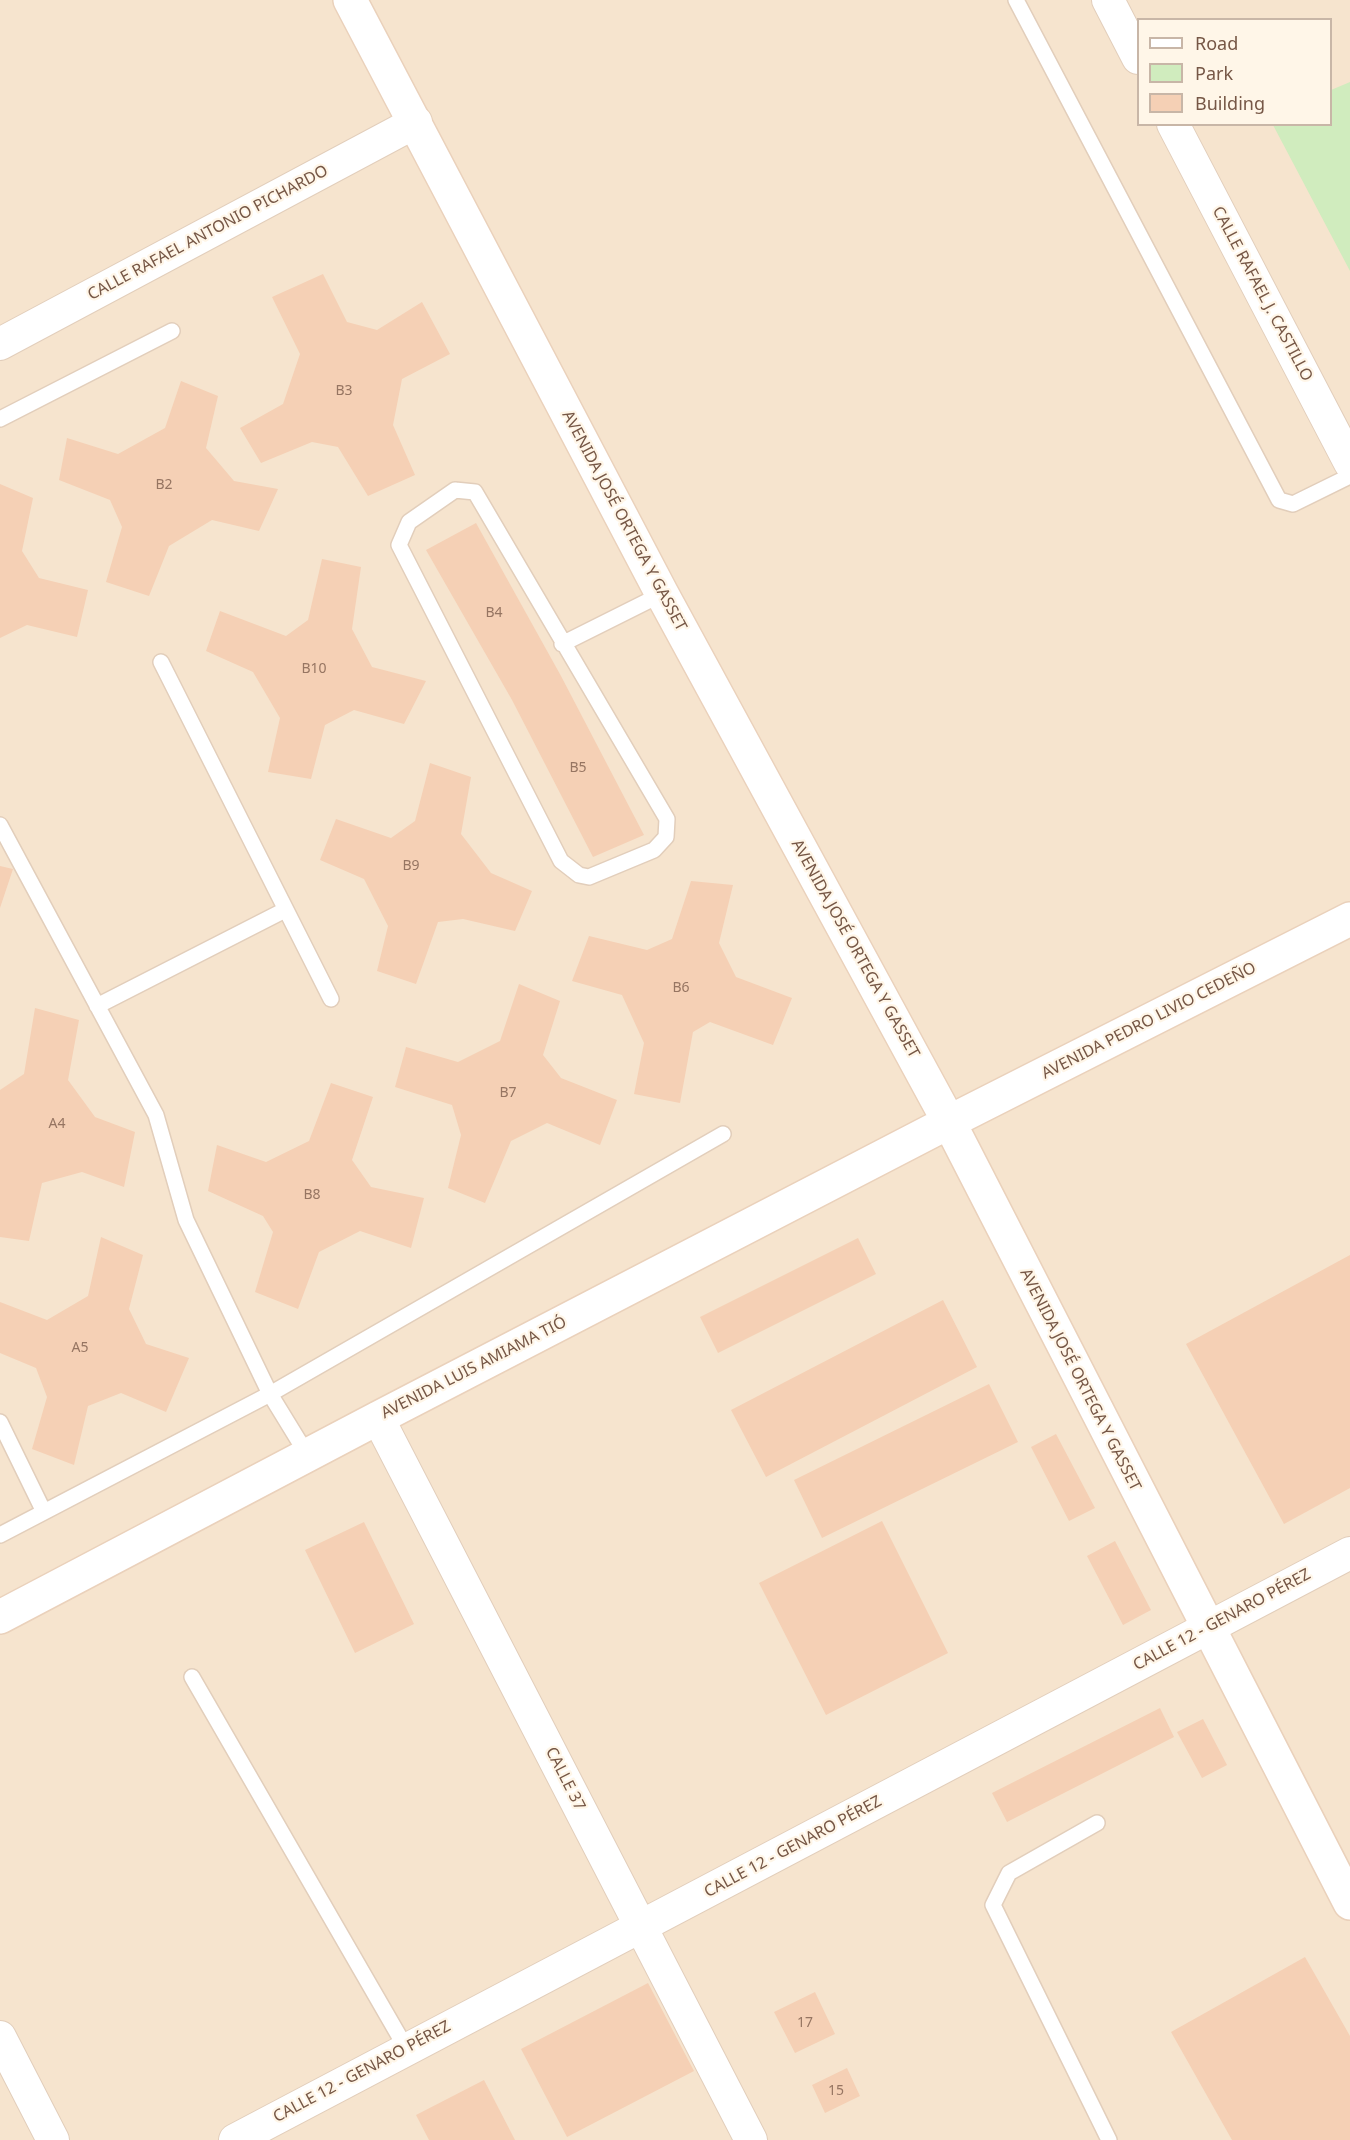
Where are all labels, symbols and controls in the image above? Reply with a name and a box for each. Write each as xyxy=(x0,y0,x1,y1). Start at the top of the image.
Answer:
legend xyxy=(1137,18,1332,126)
text: Road xyxy=(1195,31,1238,55)
text: Park xyxy=(1195,61,1233,85)
text: Building xyxy=(1195,91,1265,115)
street label: CALLE RAFAEL ANTONIO PICHARDO xyxy=(85,161,331,305)
street label: CALLE RAFAEL J. CASTILLO xyxy=(1208,203,1316,385)
house number: B3 xyxy=(335,383,353,399)
street label: AVENIDA JOSÉ ORTEGA Y GASSET xyxy=(558,408,690,634)
house number: B2 xyxy=(155,477,173,493)
house number: B4 xyxy=(485,605,503,621)
house number: B10 xyxy=(301,661,327,677)
house number: B5 xyxy=(569,760,587,776)
street label: AVENIDA JOSÉ ORTEGA Y GASSET xyxy=(787,836,923,1062)
house number: B9 xyxy=(402,858,420,874)
street label: AVENIDA PEDRO LIVIO CEDEÑO xyxy=(1039,958,1259,1084)
house number: B6 xyxy=(672,980,690,996)
house number: B7 xyxy=(499,1085,517,1101)
house number: A4 xyxy=(49,1116,65,1132)
house number: B8 xyxy=(303,1187,321,1203)
street label: AVENIDA JOSÉ ORTEGA Y GASSET xyxy=(1015,1266,1145,1494)
street label: AVENIDA LUIS AMIAMA TIÓ xyxy=(378,1313,570,1423)
house number: A5 xyxy=(72,1340,88,1356)
street label: CALLE 12 - GENARO PÉREZ xyxy=(1130,1565,1314,1675)
street label: CALLE 37 xyxy=(541,1744,589,1814)
street label: CALLE 12 - GENARO PÉREZ xyxy=(701,1792,885,1902)
house number: 17 xyxy=(797,2015,813,2031)
street label: CALLE 12 - GENARO PÉREZ xyxy=(270,2017,454,2127)
house number: 15 xyxy=(828,2083,844,2099)

